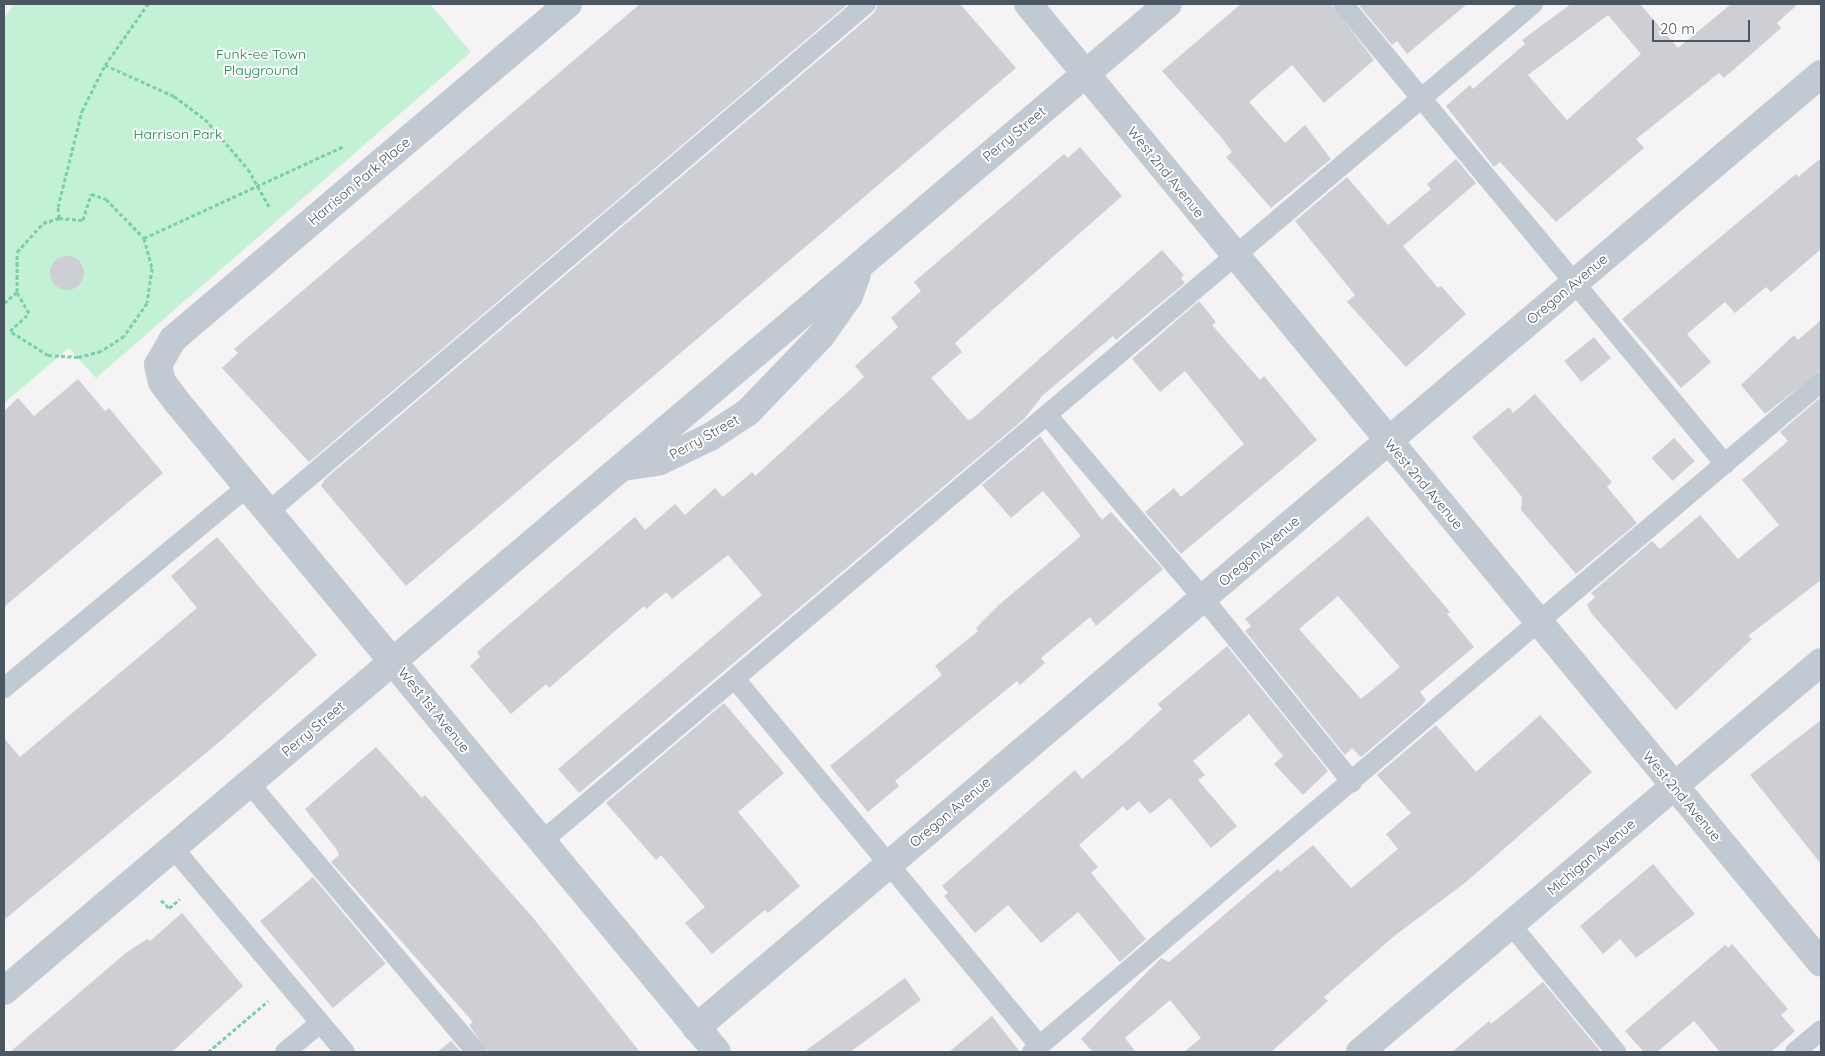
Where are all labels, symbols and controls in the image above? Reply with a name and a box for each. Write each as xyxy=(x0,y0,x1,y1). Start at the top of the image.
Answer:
scale bar xyxy=(1655,10,1752,42)
text: 20 m xyxy=(1660,19,1695,38)
park label: Funk-ee Town Playground xyxy=(216,46,306,78)
street label: Perry Street xyxy=(979,103,1049,165)
street label: West 2nd Avenue xyxy=(1124,123,1208,221)
park label: Harrison Park xyxy=(134,126,222,142)
street label: Harrison Park Place xyxy=(305,133,413,229)
street label: Oregon Avenue xyxy=(1523,250,1611,328)
street label: Perry Street xyxy=(666,411,742,463)
street label: West 2nd Avenue xyxy=(1381,436,1467,532)
street label: Oregon Avenue xyxy=(1215,512,1303,590)
street label: West 1st Avenue xyxy=(395,664,473,756)
street label: Perry Street xyxy=(278,698,348,760)
street label: West 2nd Avenue xyxy=(1639,748,1725,844)
street label: Oregon Avenue xyxy=(906,773,994,851)
street label: Michigan Avenue xyxy=(1544,815,1638,899)

